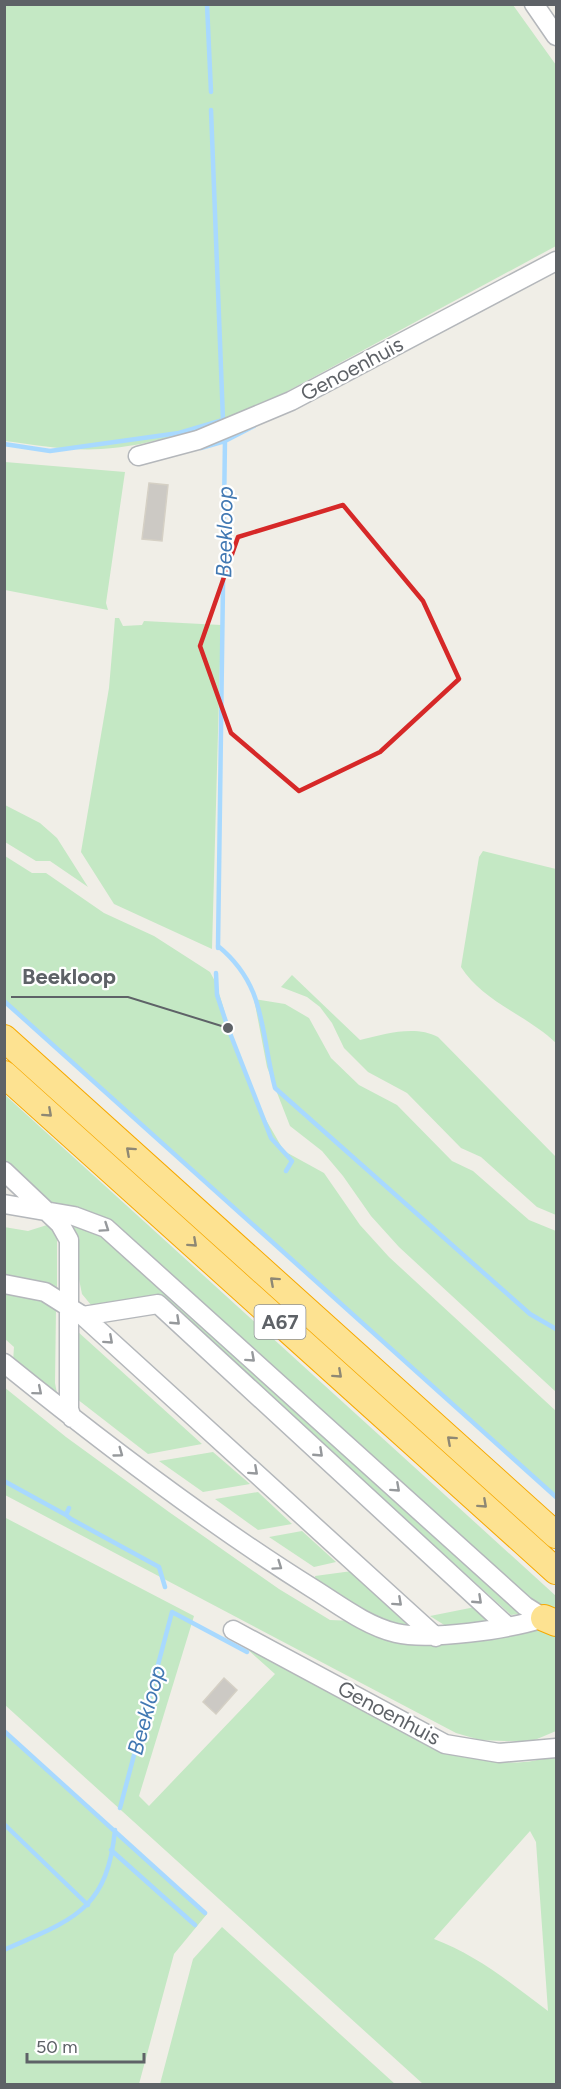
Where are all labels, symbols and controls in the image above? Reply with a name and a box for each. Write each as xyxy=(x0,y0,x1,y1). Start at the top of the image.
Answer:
street label: Genoenhuis xyxy=(296,331,407,406)
water label: Beekloop xyxy=(210,486,239,578)
callout: Beekloop xyxy=(11,957,128,997)
text: Beekloop xyxy=(22,963,116,990)
one-way arrow xyxy=(41,1106,52,1117)
one-way arrow xyxy=(126,1147,136,1158)
one-way arrow xyxy=(99,1221,109,1233)
one-way arrow xyxy=(186,1236,197,1247)
one-way arrow xyxy=(271,1277,281,1288)
road number: A67 xyxy=(254,1305,306,1339)
one-way arrow xyxy=(169,1314,180,1325)
one-way arrow xyxy=(102,1333,113,1344)
one-way arrow xyxy=(244,1351,255,1362)
one-way arrow xyxy=(331,1367,342,1378)
one-way arrow xyxy=(31,1383,42,1394)
one-way arrow xyxy=(447,1436,457,1447)
one-way arrow xyxy=(113,1446,124,1457)
one-way arrow xyxy=(313,1446,323,1457)
one-way arrow xyxy=(247,1464,257,1475)
one-way arrow xyxy=(389,1481,400,1492)
one-way arrow xyxy=(476,1497,486,1508)
one-way arrow xyxy=(272,1559,283,1570)
one-way arrow xyxy=(471,1592,482,1603)
one-way arrow xyxy=(391,1595,402,1606)
water label: Beekloop xyxy=(122,1662,171,1758)
street label: Genoenhuis xyxy=(334,1675,445,1750)
scale bar xyxy=(27,2026,144,2064)
text: 50 m xyxy=(36,2036,78,2058)

